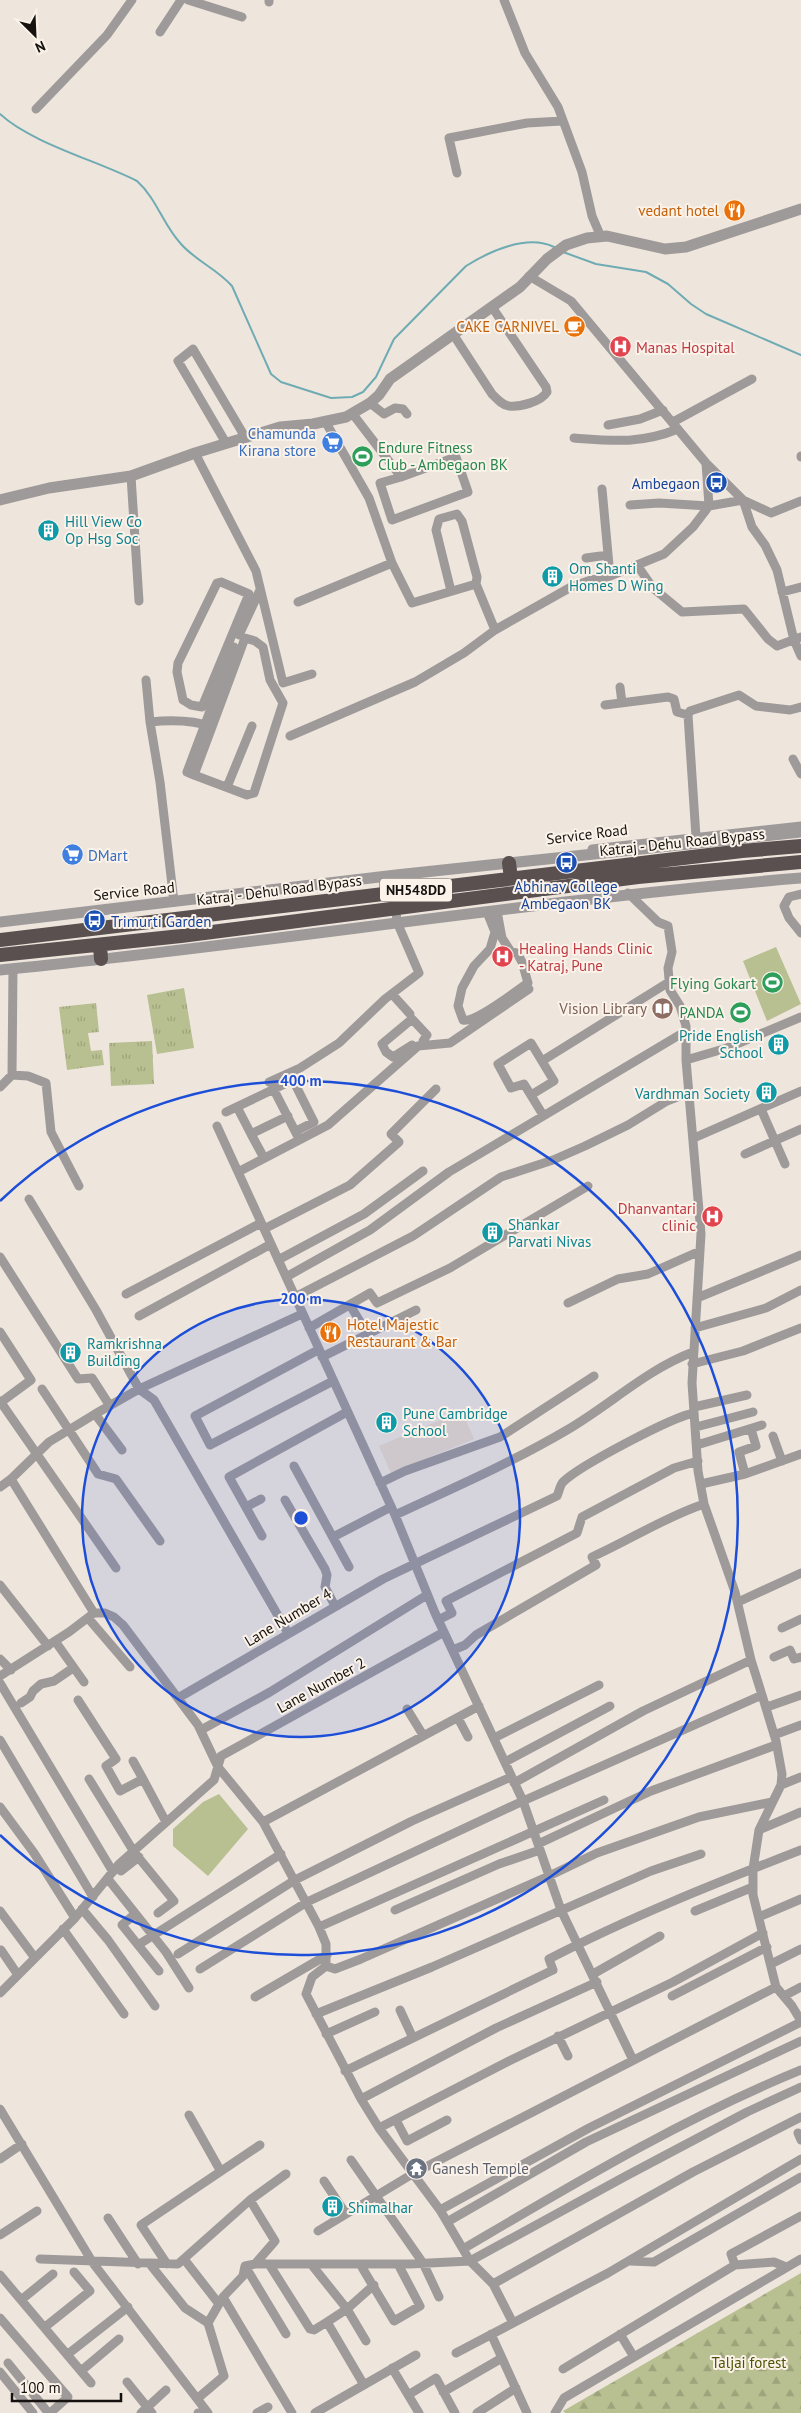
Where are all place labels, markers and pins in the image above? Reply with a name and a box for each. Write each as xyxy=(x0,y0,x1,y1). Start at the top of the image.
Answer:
restaurant icon: vedant hotel xyxy=(723,198,747,222)
place label: vedant hotel xyxy=(638,201,720,220)
cafe icon: CAKE CARNIVEL xyxy=(563,314,587,338)
place label: CAKE CARNIVEL xyxy=(456,317,559,336)
hospital icon: Manas Hospital xyxy=(608,335,632,359)
place label: Manas Hospital xyxy=(636,338,735,357)
place label: Chamunda Kirana store xyxy=(239,424,316,460)
supermarket icon: Chamunda Kirana store xyxy=(320,430,344,454)
place label: Endure Fitness Club - Ambegaon BK xyxy=(378,438,508,474)
sports icon: Endure Fitness Club - Ambegaon BK xyxy=(350,444,374,468)
bus stop icon: Ambegaon xyxy=(704,471,728,495)
place label: Ambegaon xyxy=(632,474,700,493)
place label: Hill View Co Op Hsg Soc xyxy=(65,512,142,548)
building icon: Hill View Co Op Hsg Soc xyxy=(37,518,61,542)
place label: Om Shanti Homes D Wing xyxy=(569,559,663,595)
building icon: Om Shanti Homes D Wing xyxy=(541,565,565,589)
supermarket icon: DMart xyxy=(60,843,84,867)
place label: DMart xyxy=(88,846,128,865)
bus stop icon: Abhinav College Ambegaon BK xyxy=(554,851,578,875)
place label: Abhinav College Ambegaon BK xyxy=(514,877,618,913)
bus stop icon: Trimurti Garden xyxy=(83,909,107,933)
place label: Trimurti Garden xyxy=(111,912,211,931)
place label: Healing Hands Clinic - Katraj, Pune xyxy=(519,939,653,975)
hospital icon: Healing Hands Clinic - Katraj, Pune xyxy=(491,945,515,969)
sports icon: Flying Gokart xyxy=(760,971,784,995)
place label: Flying Gokart xyxy=(670,974,756,993)
library icon: Vision Library xyxy=(651,996,675,1020)
place label: Vision Library xyxy=(558,999,647,1018)
sports icon: PANDA xyxy=(728,1000,752,1024)
place label: PANDA xyxy=(679,1003,724,1022)
place label: Pride English School xyxy=(679,1026,764,1062)
building icon: Pride English School xyxy=(767,1032,791,1056)
building icon: Vardhman Society xyxy=(754,1081,778,1105)
place label: Vardhman Society xyxy=(634,1084,750,1103)
place label: Dhanvantari clinic xyxy=(618,1199,696,1235)
hospital icon: Dhanvantari clinic xyxy=(700,1205,724,1229)
place label: Shankar Parvati Nivas xyxy=(508,1215,591,1251)
building icon: Shankar Parvati Nivas xyxy=(480,1221,504,1245)
place label: Hotel Majestic Restaurant & Bar xyxy=(347,1315,457,1351)
restaurant icon: Hotel Majestic Restaurant & Bar xyxy=(319,1321,343,1345)
place label: Ramkrishna Building xyxy=(87,1334,162,1370)
building icon: Ramkrishna Building xyxy=(59,1340,83,1364)
place label: Pune Cambridge School xyxy=(403,1404,508,1440)
building icon: Pune Cambridge School xyxy=(375,1410,399,1434)
centre of rings xyxy=(292,1509,310,1527)
temple icon: Ganesh Temple xyxy=(404,2156,428,2180)
place label: Ganesh Temple xyxy=(432,2159,529,2178)
building icon: Shimalhar xyxy=(320,2195,344,2219)
place label: Shimalhar xyxy=(348,2198,413,2217)

